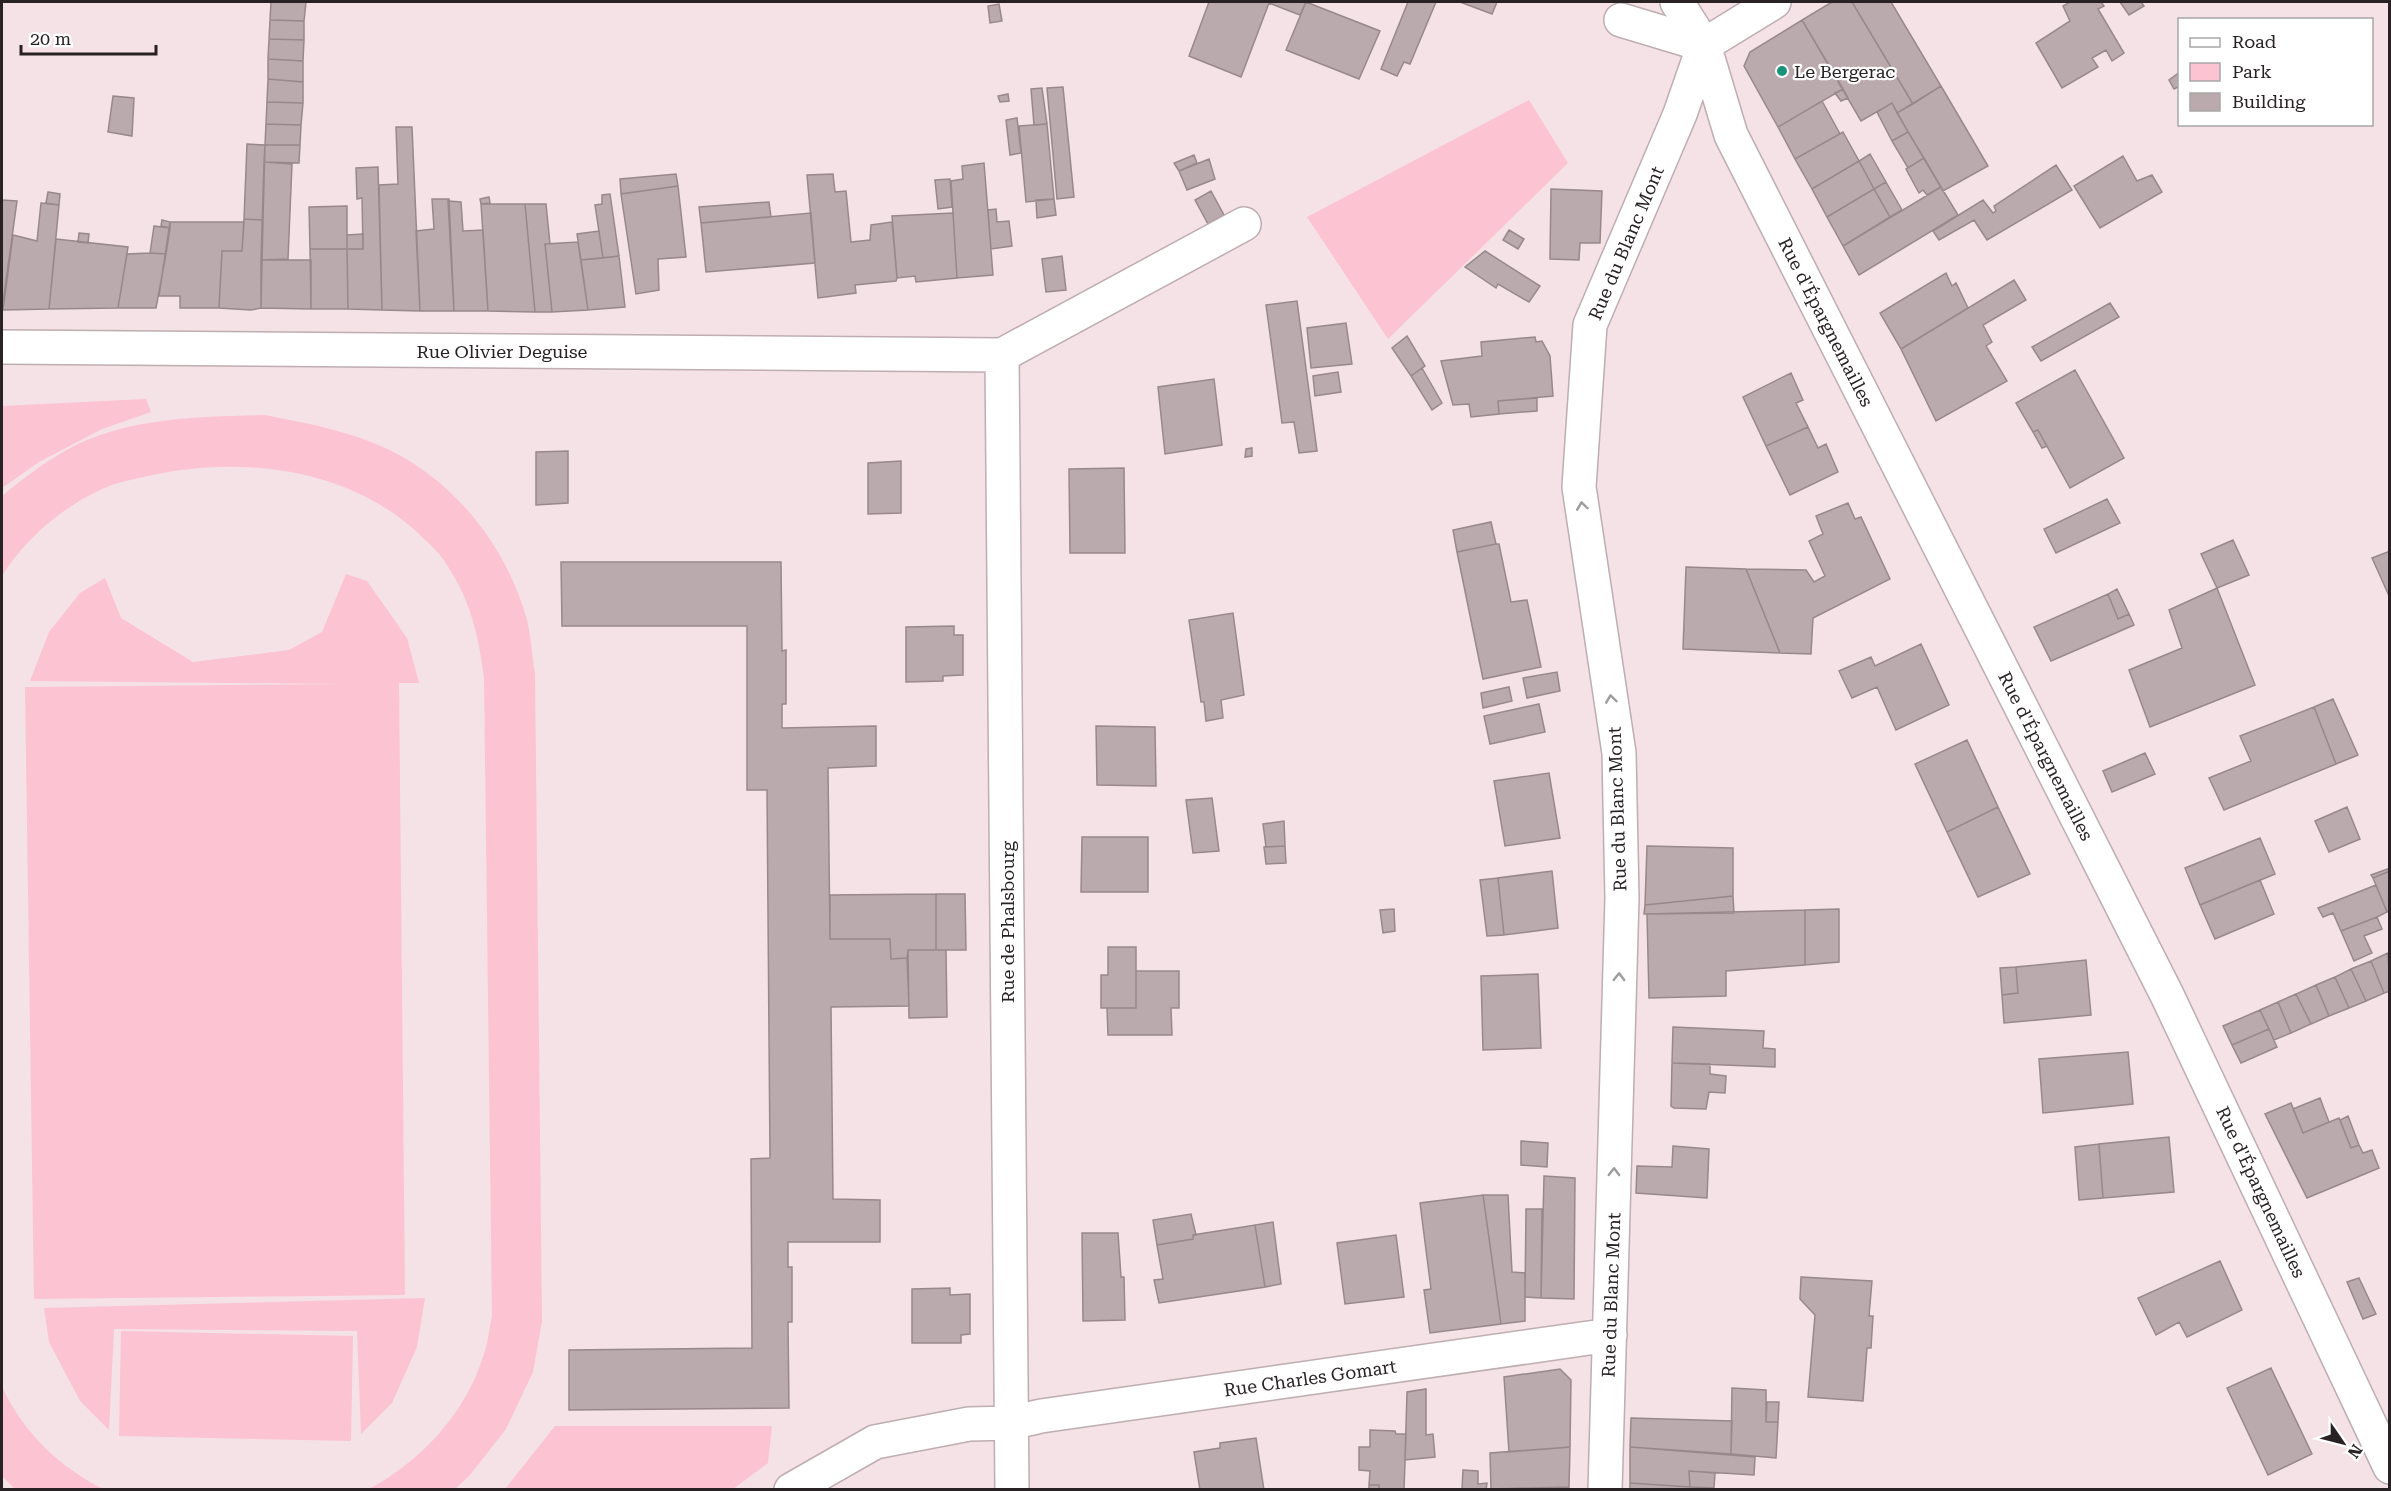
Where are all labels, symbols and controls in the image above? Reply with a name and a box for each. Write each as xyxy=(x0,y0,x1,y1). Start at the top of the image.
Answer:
scale bar xyxy=(21,18,156,56)
legend xyxy=(2178,18,2373,126)
text: 20 m xyxy=(30,28,71,49)
text: Road xyxy=(2232,31,2277,52)
place label: Le Bergerac xyxy=(1794,61,1895,82)
text: Park xyxy=(2232,61,2272,82)
marker: Le Bergerac xyxy=(1775,64,1789,78)
text: Building xyxy=(2232,91,2306,112)
street label: Rue du Blanc Mont xyxy=(1584,163,1668,323)
street label: Rue d'Épargnemailles xyxy=(1774,234,1878,410)
street label: Rue Olivier Deguise xyxy=(417,341,588,362)
one-way arrow xyxy=(1576,501,1588,510)
street label: Rue d'Épargnemailles xyxy=(1994,668,2098,844)
one-way arrow xyxy=(1605,694,1617,703)
street label: Rue du Blanc Mont xyxy=(1604,726,1630,892)
street label: Rue de Phalsbourg xyxy=(997,840,1018,1003)
one-way arrow xyxy=(1613,972,1626,981)
street label: Rue d'Épargnemailles xyxy=(2212,1103,2310,1281)
one-way arrow xyxy=(1608,1167,1621,1176)
street label: Rue du Blanc Mont xyxy=(1598,1212,1624,1378)
street label: Rue Charles Gomart xyxy=(1222,1355,1398,1401)
north arrow xyxy=(2313,1413,2373,1473)
text: N xyxy=(2344,1441,2366,1462)

